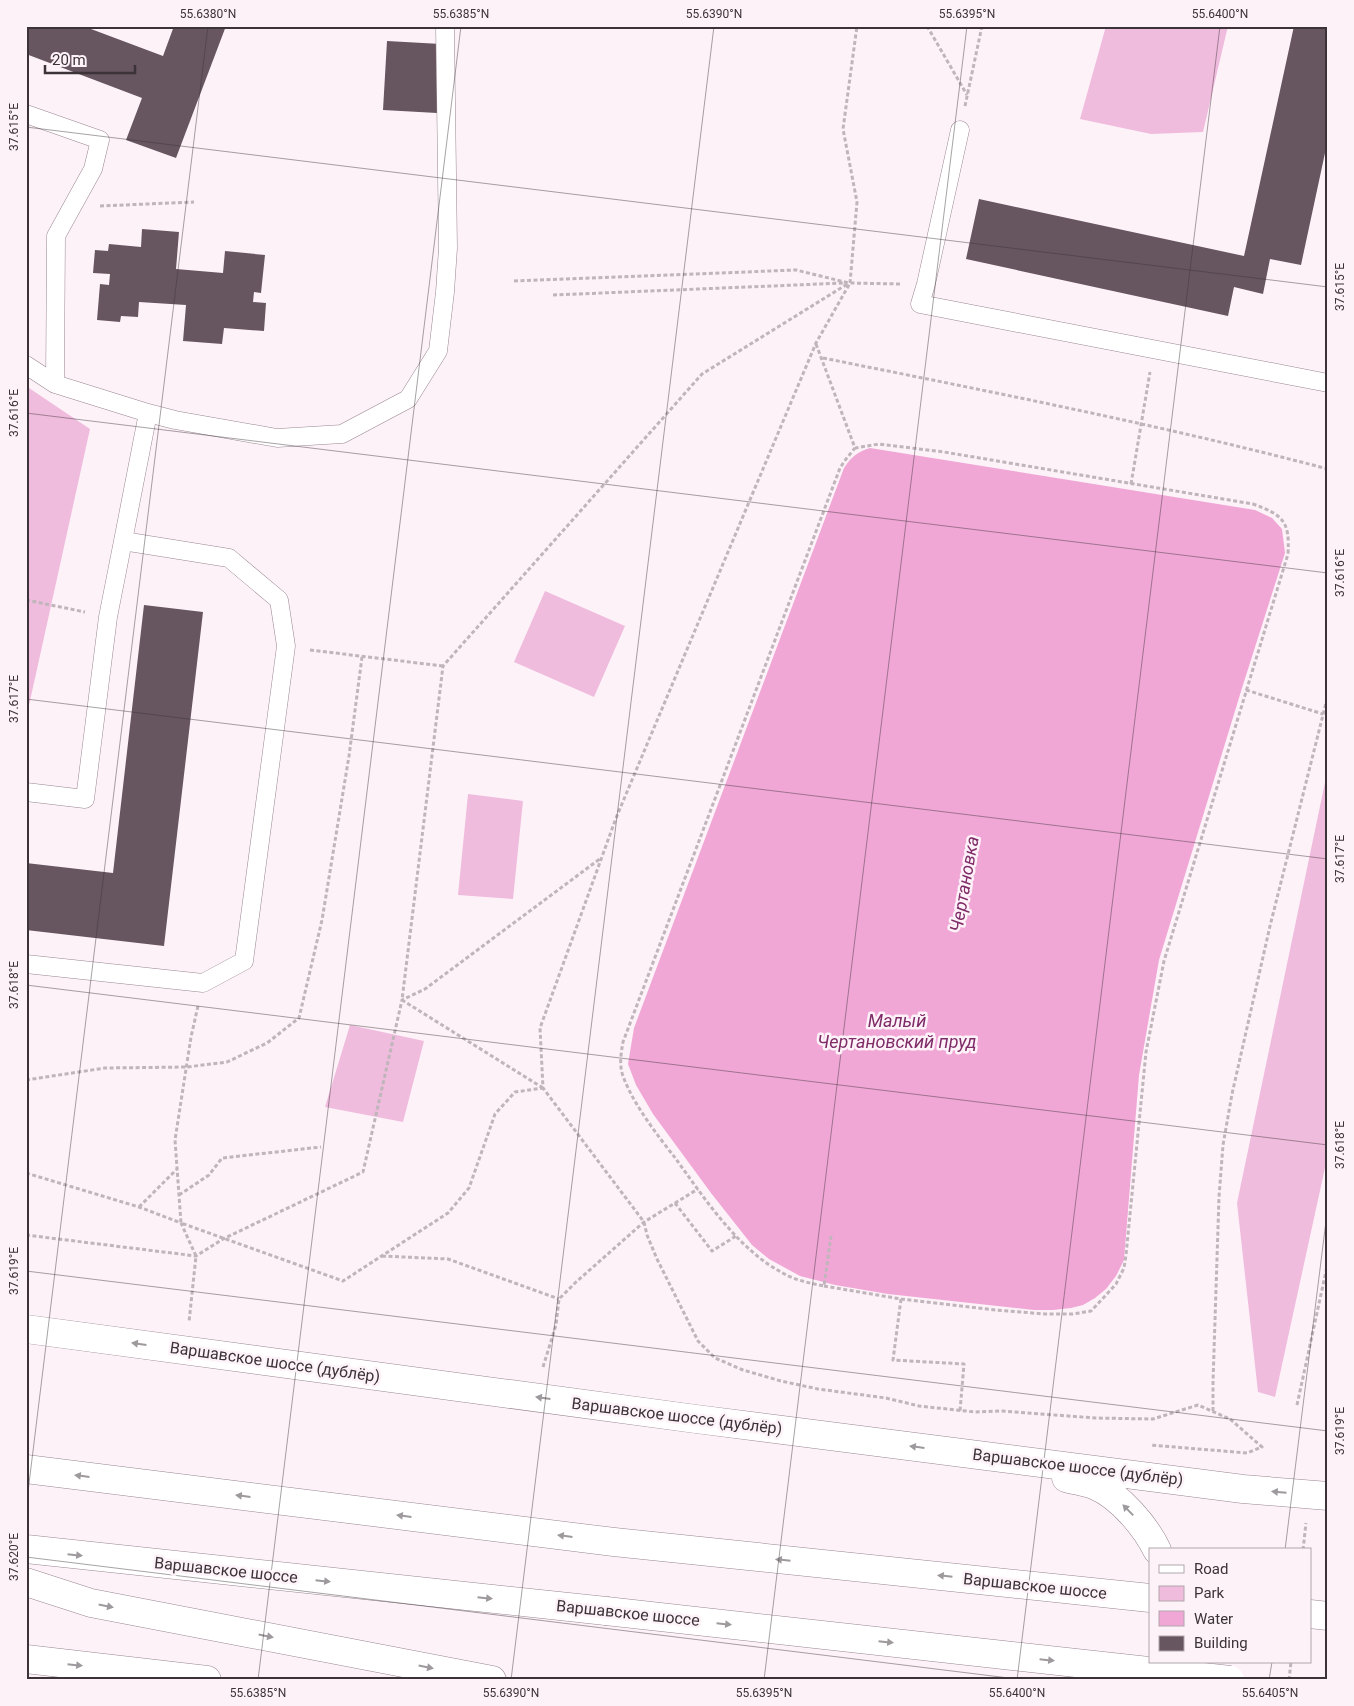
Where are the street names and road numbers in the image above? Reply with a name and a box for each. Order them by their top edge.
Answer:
street label: Варшавское шоссе (дублёр) [169,1338,381,1386]
street label: Варшавское шоссе (дублёр) [571,1394,783,1438]
street label: Варшавское шоссе (дублёр) [972,1445,1184,1489]
street label: Варшавское шоссе [153,1553,299,1587]
street label: Варшавское шоссе [962,1569,1108,1603]
street label: Варшавское шоссе [555,1596,701,1630]

